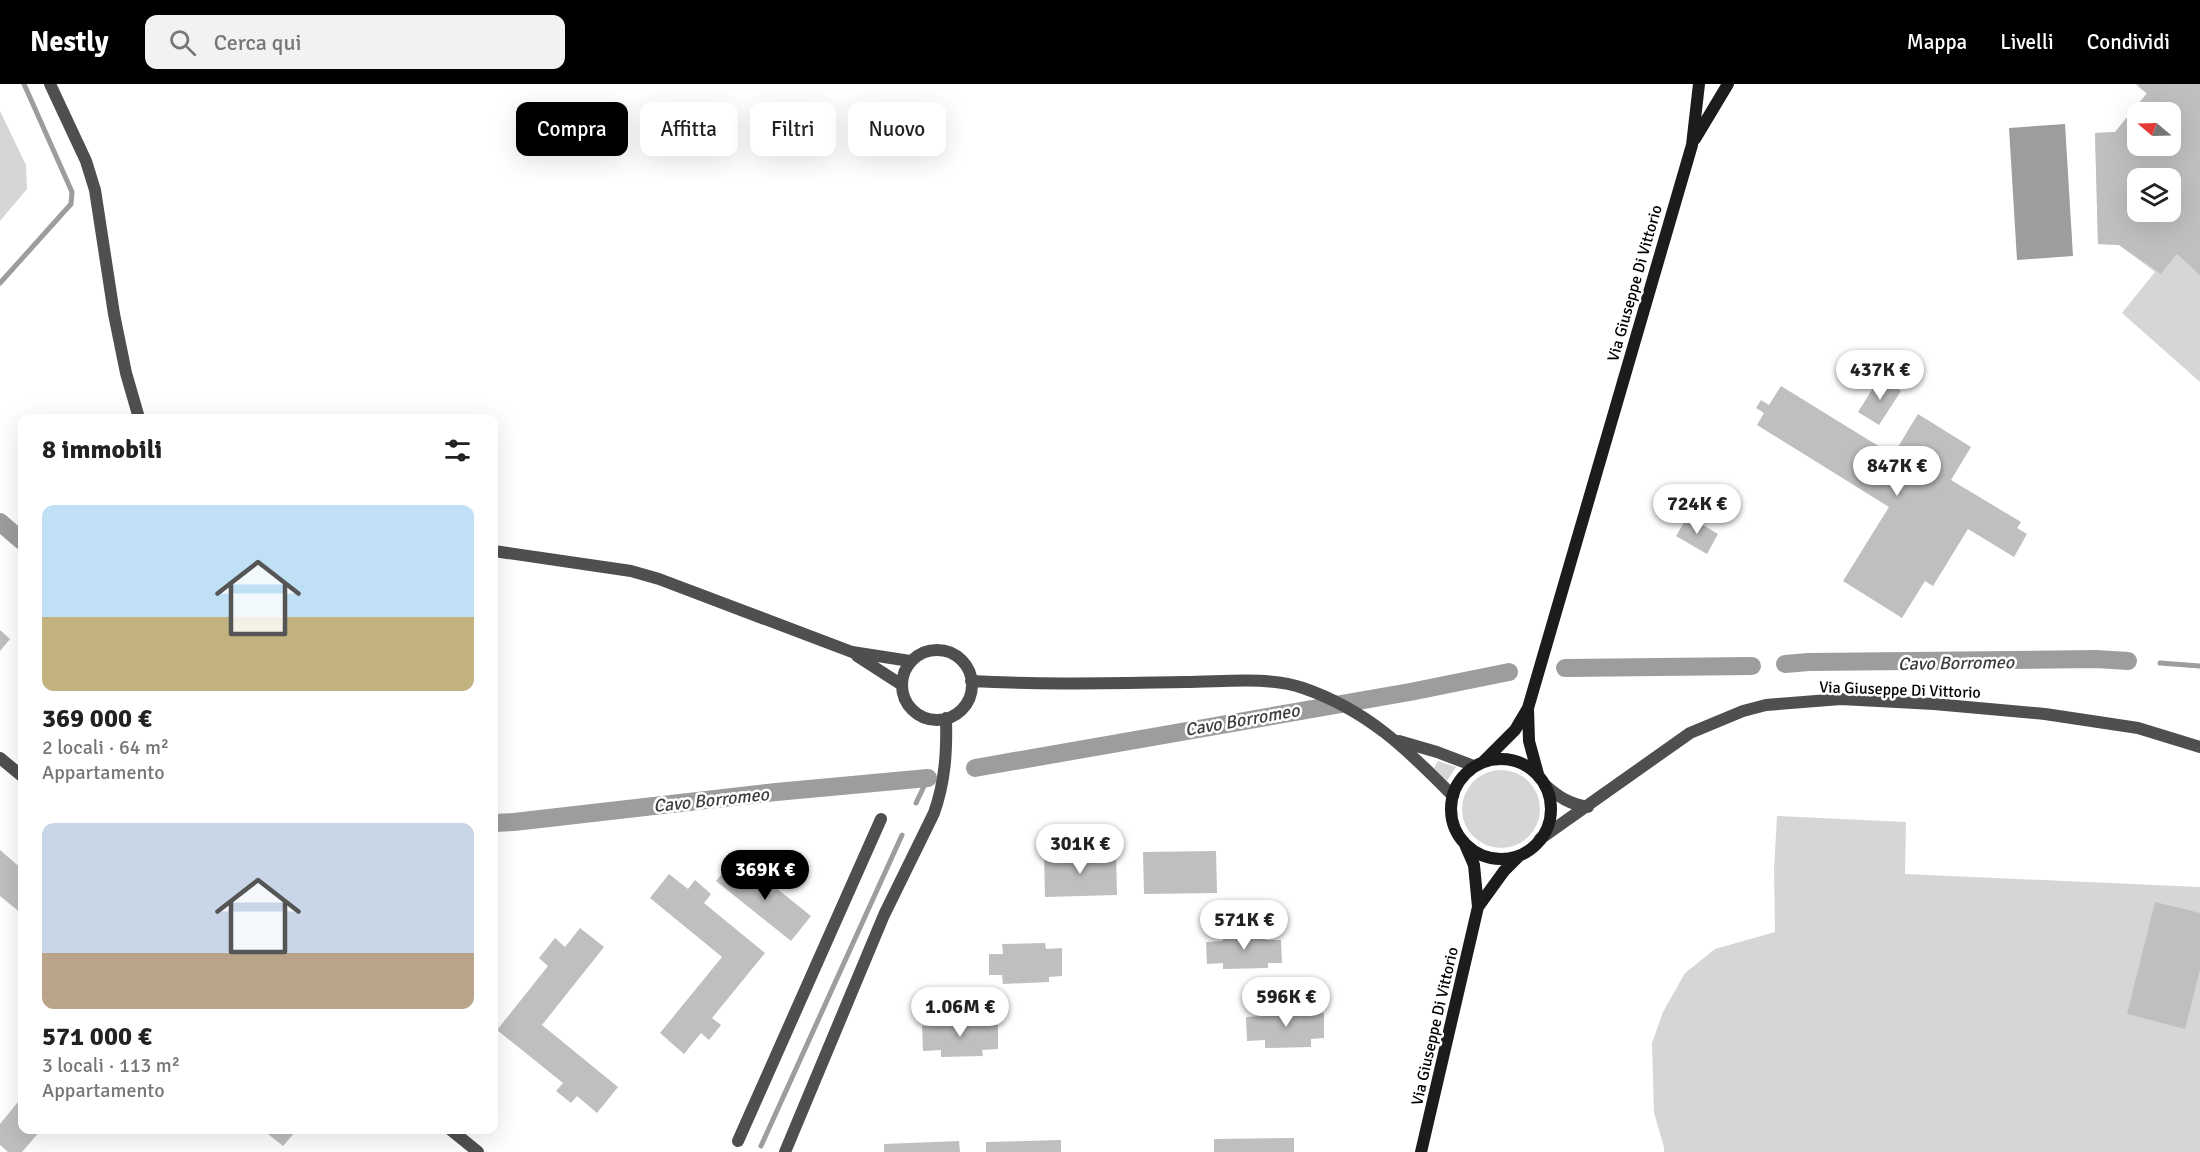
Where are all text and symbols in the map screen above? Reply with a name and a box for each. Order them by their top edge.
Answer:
search box [145,15,565,69]
text: Nestly [30,25,109,59]
icon: search [166,26,199,59]
text: Cerca qui [214,29,301,56]
text: Mappa [1907,29,1967,55]
text: Livelli [2000,29,2054,55]
text: Condividi [2087,29,2170,55]
chip: Compra [516,102,628,156]
chip: Affitta [640,102,738,156]
chip: Filtri [750,102,836,156]
chip: Nuovo [848,102,946,156]
north arrow [2127,102,2181,156]
map controls [2127,102,2181,222]
button: layers [2127,168,2181,222]
street label: Via Giuseppe Di Vittorio [1603,203,1667,364]
pin: 437K € [1831,350,1929,401]
text: 437K € [1850,357,1910,382]
text: 8 immobili [42,434,162,466]
icon: filters [441,434,474,467]
pin: 847K € [1848,446,1946,497]
text: 847K € [1867,453,1927,478]
pin: 724K € [1648,484,1746,535]
text: 724K € [1667,491,1727,516]
icon: home [204,544,312,652]
water label: Cavo Borromeo [1898,651,2016,675]
street label: Via Giuseppe Di Vittorio [1819,677,1981,703]
water label: Cavo Borromeo [1183,699,1303,741]
text: 369 000 € [42,703,152,735]
text: 2 locali · 64 m² [42,735,169,760]
text: Appartamento [42,760,165,785]
water label: Cavo Borromeo [652,783,772,817]
pin: 301K € [1031,824,1129,875]
text: 301K € [1050,831,1110,856]
pin: 369K € [716,850,814,901]
text: 369K € [735,857,795,882]
icon: home [204,862,312,970]
pin: 571K € [1195,900,1293,951]
text: 571K € [1214,907,1274,932]
street label: Via Giuseppe Di Vittorio [1407,945,1463,1107]
pin: 596K € [1237,977,1335,1028]
text: 596K € [1256,984,1316,1009]
pin: 1.06M € [905,987,1015,1038]
text: 1.06M € [925,994,995,1019]
text: 571 000 € [42,1021,152,1053]
text: 3 locali · 113 m² [42,1053,180,1078]
text: Appartamento [42,1078,165,1103]

